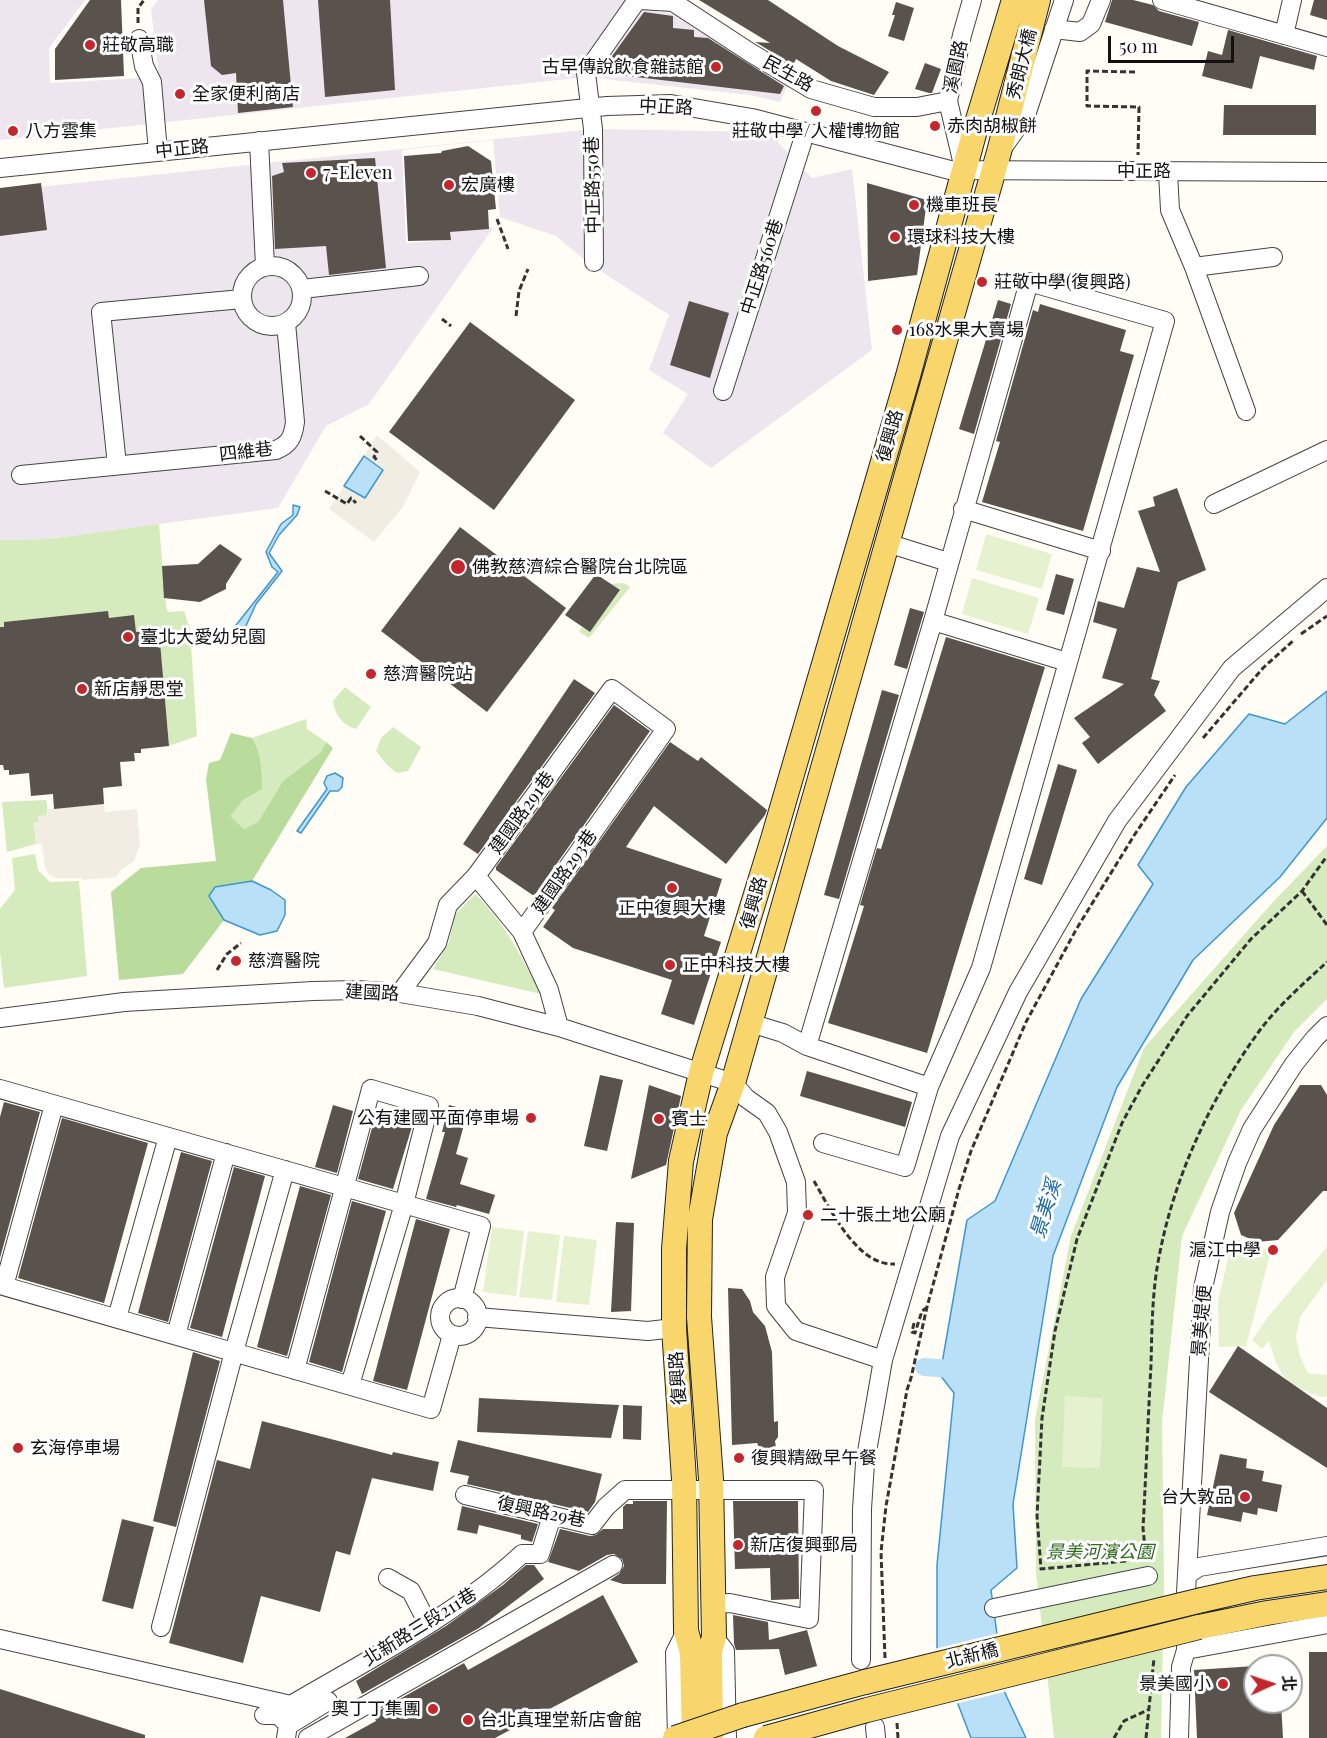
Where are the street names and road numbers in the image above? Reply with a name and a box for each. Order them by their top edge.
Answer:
street label: 秀朗大橋 [1003,26,1041,102]
street label: 溪園路 [940,38,972,96]
street label: 民生路 [759,51,817,97]
street label: 中正路 [638,95,694,119]
street label: 中正路 [154,135,210,163]
street label: 中正路550巷 [581,136,605,234]
street label: 中正路 [1117,160,1171,182]
street label: 中正路560巷 [736,216,788,318]
street label: 復興路 [872,407,908,465]
street label: 四維巷 [218,438,274,466]
street label: 建國路291巷 [485,768,559,858]
street label: 建國路293巷 [528,826,602,918]
street label: 復興路 [736,874,772,932]
street label: 建國路 [344,981,400,1005]
street label: 景美堤便 [1188,1284,1216,1358]
street label: 復興路 [665,1350,691,1406]
street label: 復興路29巷 [495,1492,587,1532]
street label: 北新路三段211巷 [359,1583,481,1671]
street label: 北新橋 [943,1639,1001,1673]

